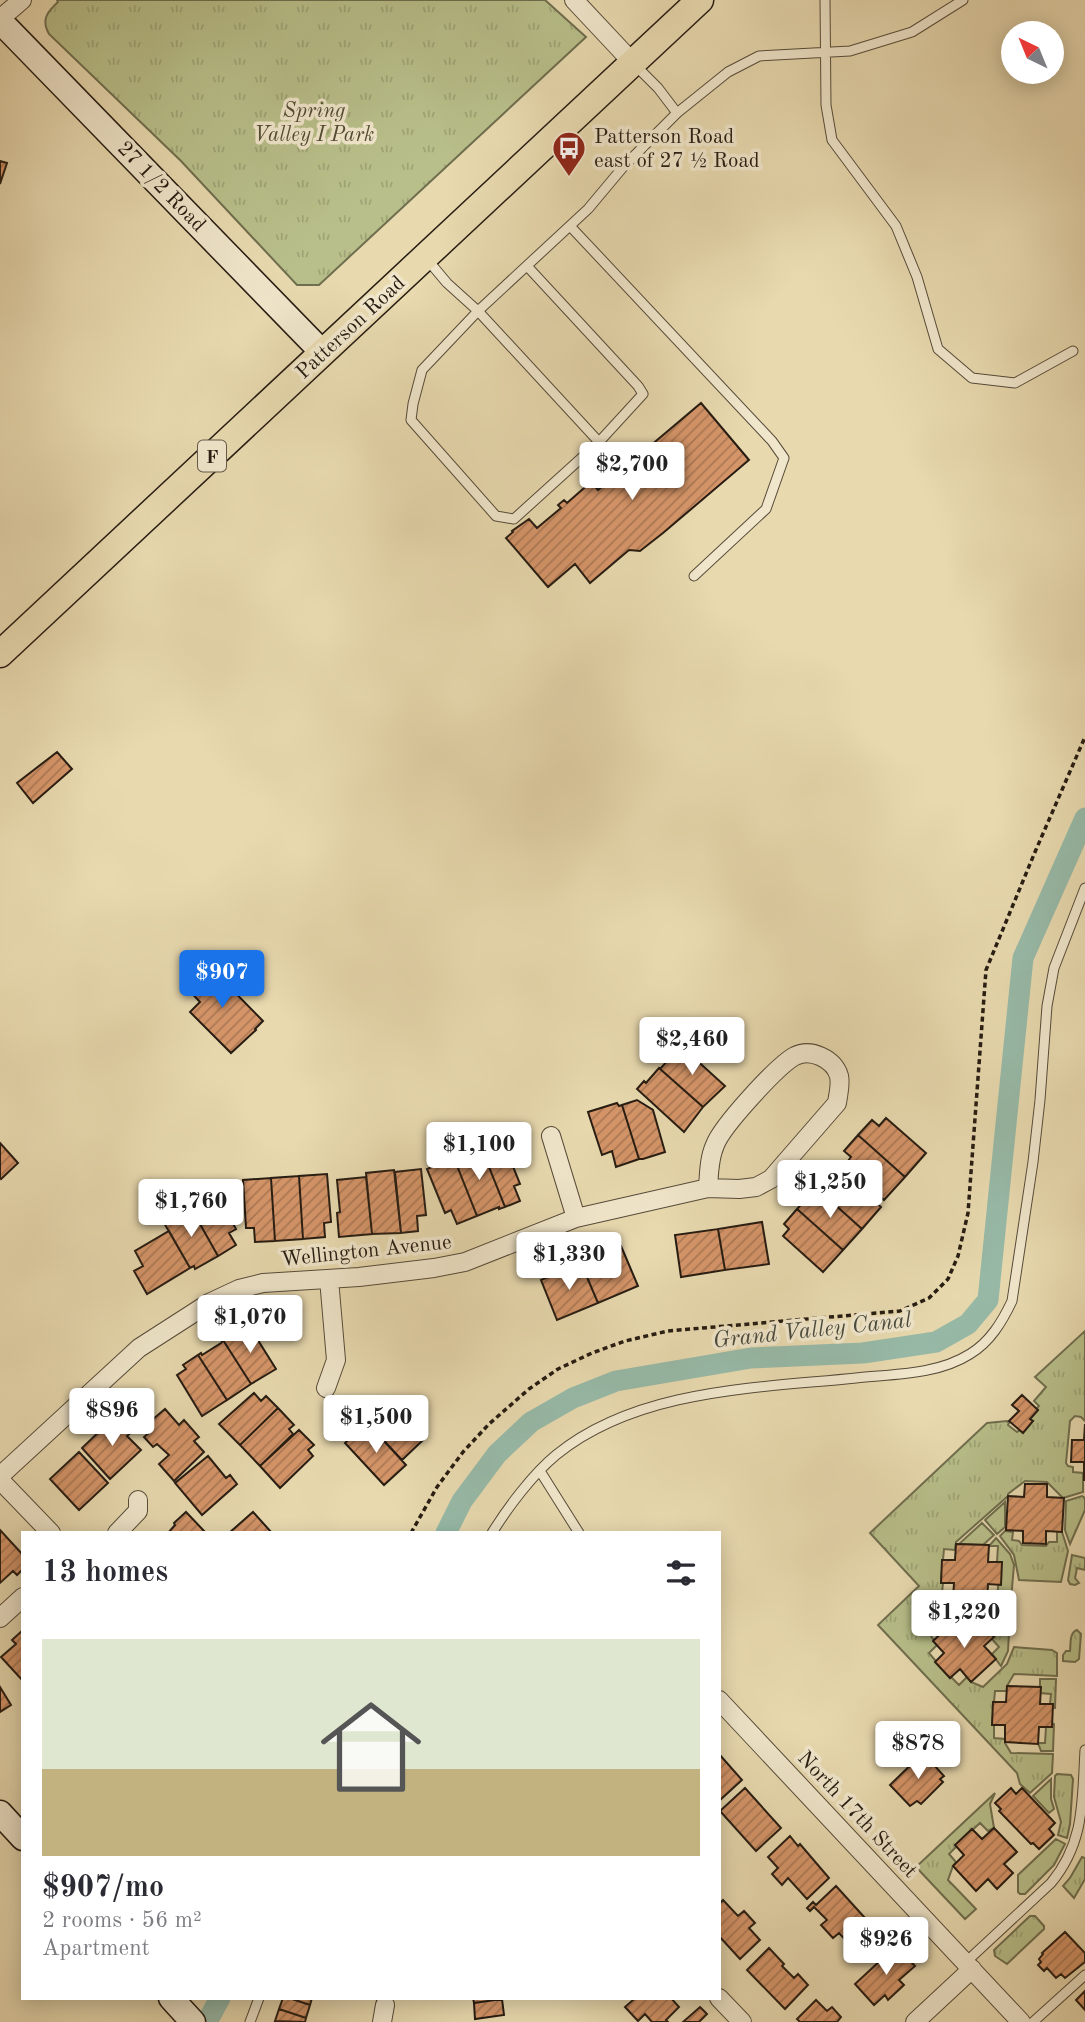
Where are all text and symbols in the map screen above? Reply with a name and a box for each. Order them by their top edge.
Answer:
north arrow [1001,21,1064,84]
map controls [1001,21,1064,84]
park label: Spring Valley I Park [254,101,374,146]
place label: Patterson Road east of 27 ½ Road [594,127,760,172]
bus stop icon: Patterson Road east of 27 ½ Road [550,129,588,178]
street label: 27 1/2 Road [113,138,209,236]
street label: Patterson Road [293,273,409,384]
road number: F [198,440,226,471]
pin: $2,700 [575,442,689,502]
text: $2,700 [595,453,669,476]
pin: $907 [181,950,263,1010]
text: $907 [195,961,249,984]
pin: $2,460 [635,1018,749,1077]
text: $2,460 [655,1028,729,1051]
pin: $1,100 [422,1122,536,1182]
text: $1,100 [442,1133,516,1156]
pin: $1,250 [773,1160,887,1220]
text: $1,250 [793,1171,867,1194]
pin: $1,760 [134,1180,248,1239]
text: $1,760 [154,1190,228,1213]
street label: Wellington Avenue [280,1232,453,1271]
pin: $1,330 [512,1232,626,1292]
text: $1,330 [532,1243,606,1266]
pin: $1,070 [193,1296,307,1355]
text: $1,070 [213,1306,287,1329]
water label: Grand Valley Canal [712,1309,913,1353]
pin: $896 [71,1388,153,1448]
pin: $1,500 [319,1396,433,1455]
text: $896 [85,1399,139,1422]
text: $1,500 [339,1406,413,1429]
icon: filters [662,1554,700,1592]
text: 13 homes [42,1558,168,1588]
pin: $1,220 [907,1590,1021,1650]
text: $1,220 [927,1601,1001,1624]
icon: home [308,1684,434,1810]
pin: $878 [877,1722,959,1781]
text: $878 [891,1732,945,1755]
street label: North 17th Street [793,1748,921,1882]
text: $907/mo [42,1873,164,1903]
text: 2 rooms · 56 m² [42,1909,202,1932]
pin: $926 [845,1918,927,1977]
text: $926 [859,1928,913,1951]
text: Apartment [42,1937,150,1960]

